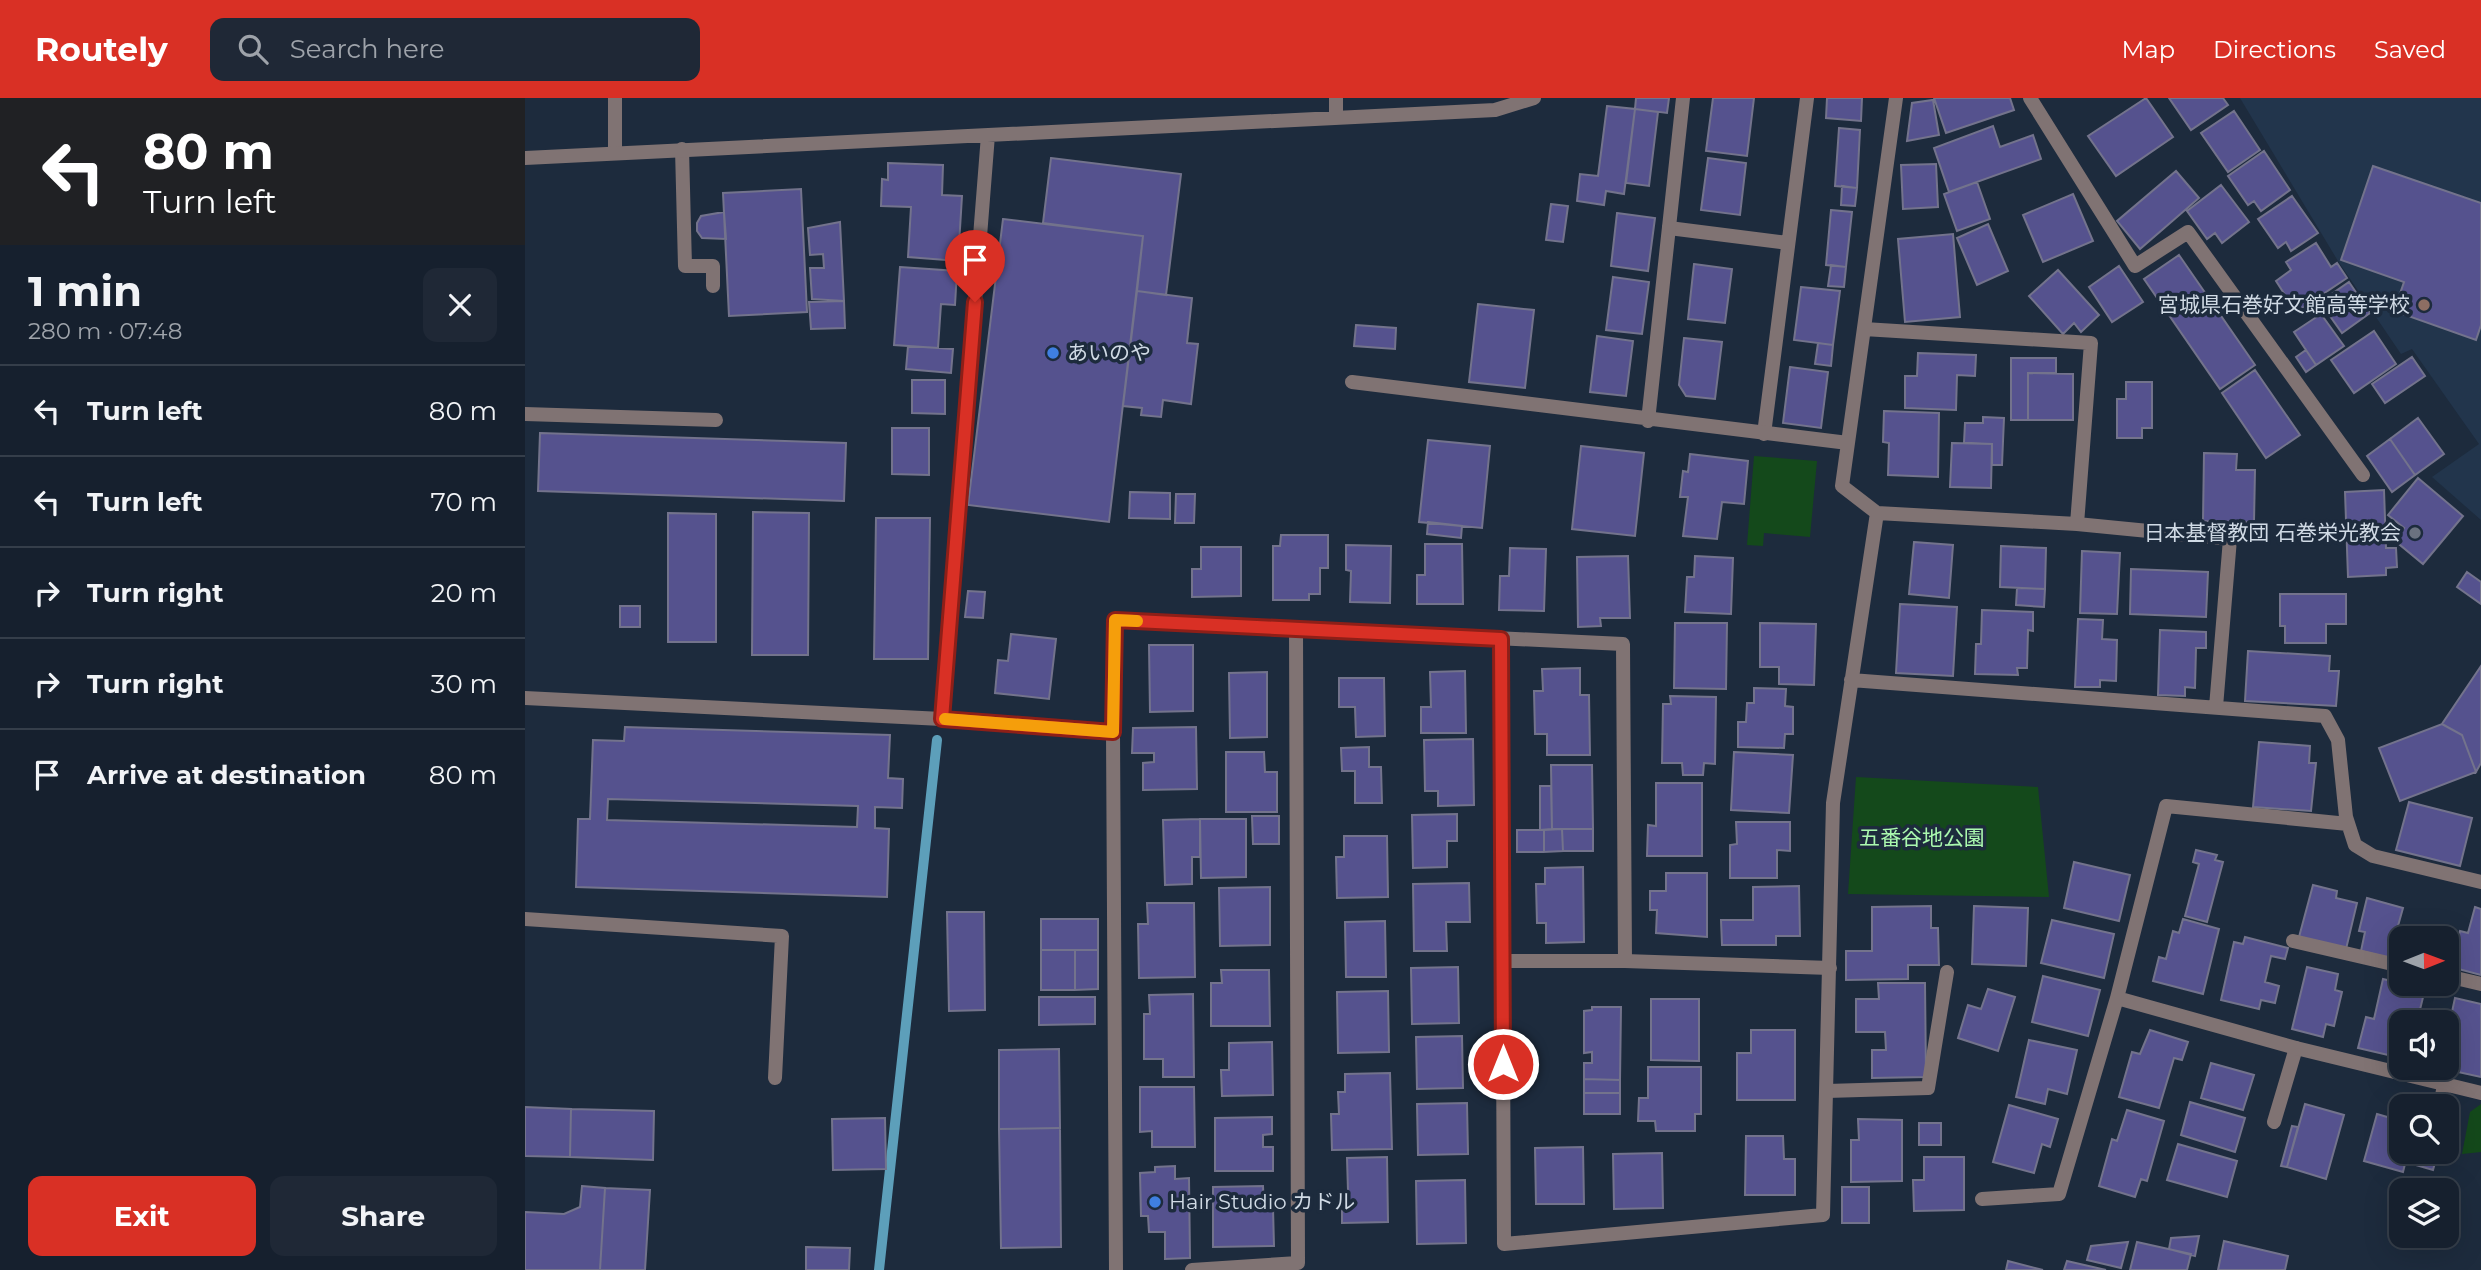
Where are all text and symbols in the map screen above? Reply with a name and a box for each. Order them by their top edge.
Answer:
search box [210,18,700,81]
text: Routely [35,29,168,69]
icon: search [234,30,272,68]
text: Search here [290,33,445,65]
text: Map [2122,35,2175,64]
text: Directions [2213,35,2336,64]
text: Saved [2374,35,2446,64]
text: 80 m [143,122,274,181]
icon: left [28,126,119,217]
text: Turn left [143,182,277,221]
pin [945,230,1005,302]
icon: arrive [956,241,994,279]
text: 1 min [28,265,142,317]
button: close [423,268,497,342]
place label: 宮城県石巻好文館高等学校 [2158,292,2410,317]
marker: 宮城県石巻好文館高等学校 [2416,297,2432,313]
text: 280 m · 07:48 [28,317,182,345]
place label: あいのや [1067,340,1151,365]
marker: あいのや [1045,345,1061,361]
icon: left [28,392,66,430]
text: Turn left [87,395,203,427]
text: 80 m [429,395,497,427]
icon: left [28,483,66,521]
text: Turn left [87,486,203,518]
text: 70 m [431,486,497,518]
place label: 日本基督教団 石巻栄光教会 [2143,520,2401,545]
marker: 日本基督教団 石巻栄光教会 [2407,525,2423,541]
icon: right [28,574,66,612]
text: Turn right [87,577,223,609]
text: 20 m [431,577,497,609]
icon: right [28,665,66,703]
text: Turn right [87,668,223,700]
text: 30 m [431,668,497,700]
icon: arrive [28,756,66,794]
text: Arrive at destination [87,759,366,791]
text: 80 m [429,759,497,791]
park label: 五番谷地公園 [1859,825,1985,850]
north arrow [2389,926,2459,996]
map controls [2389,926,2459,1248]
button: sound [2389,1010,2459,1080]
position arrow [1466,1027,1540,1101]
button: search [2389,1094,2459,1164]
button: Exit [28,1176,256,1256]
button: Share [270,1176,497,1256]
button: layers [2389,1178,2459,1248]
place label: Hair Studio カドル [1169,1189,1355,1214]
marker: Hair Studio カドル [1147,1194,1163,1210]

